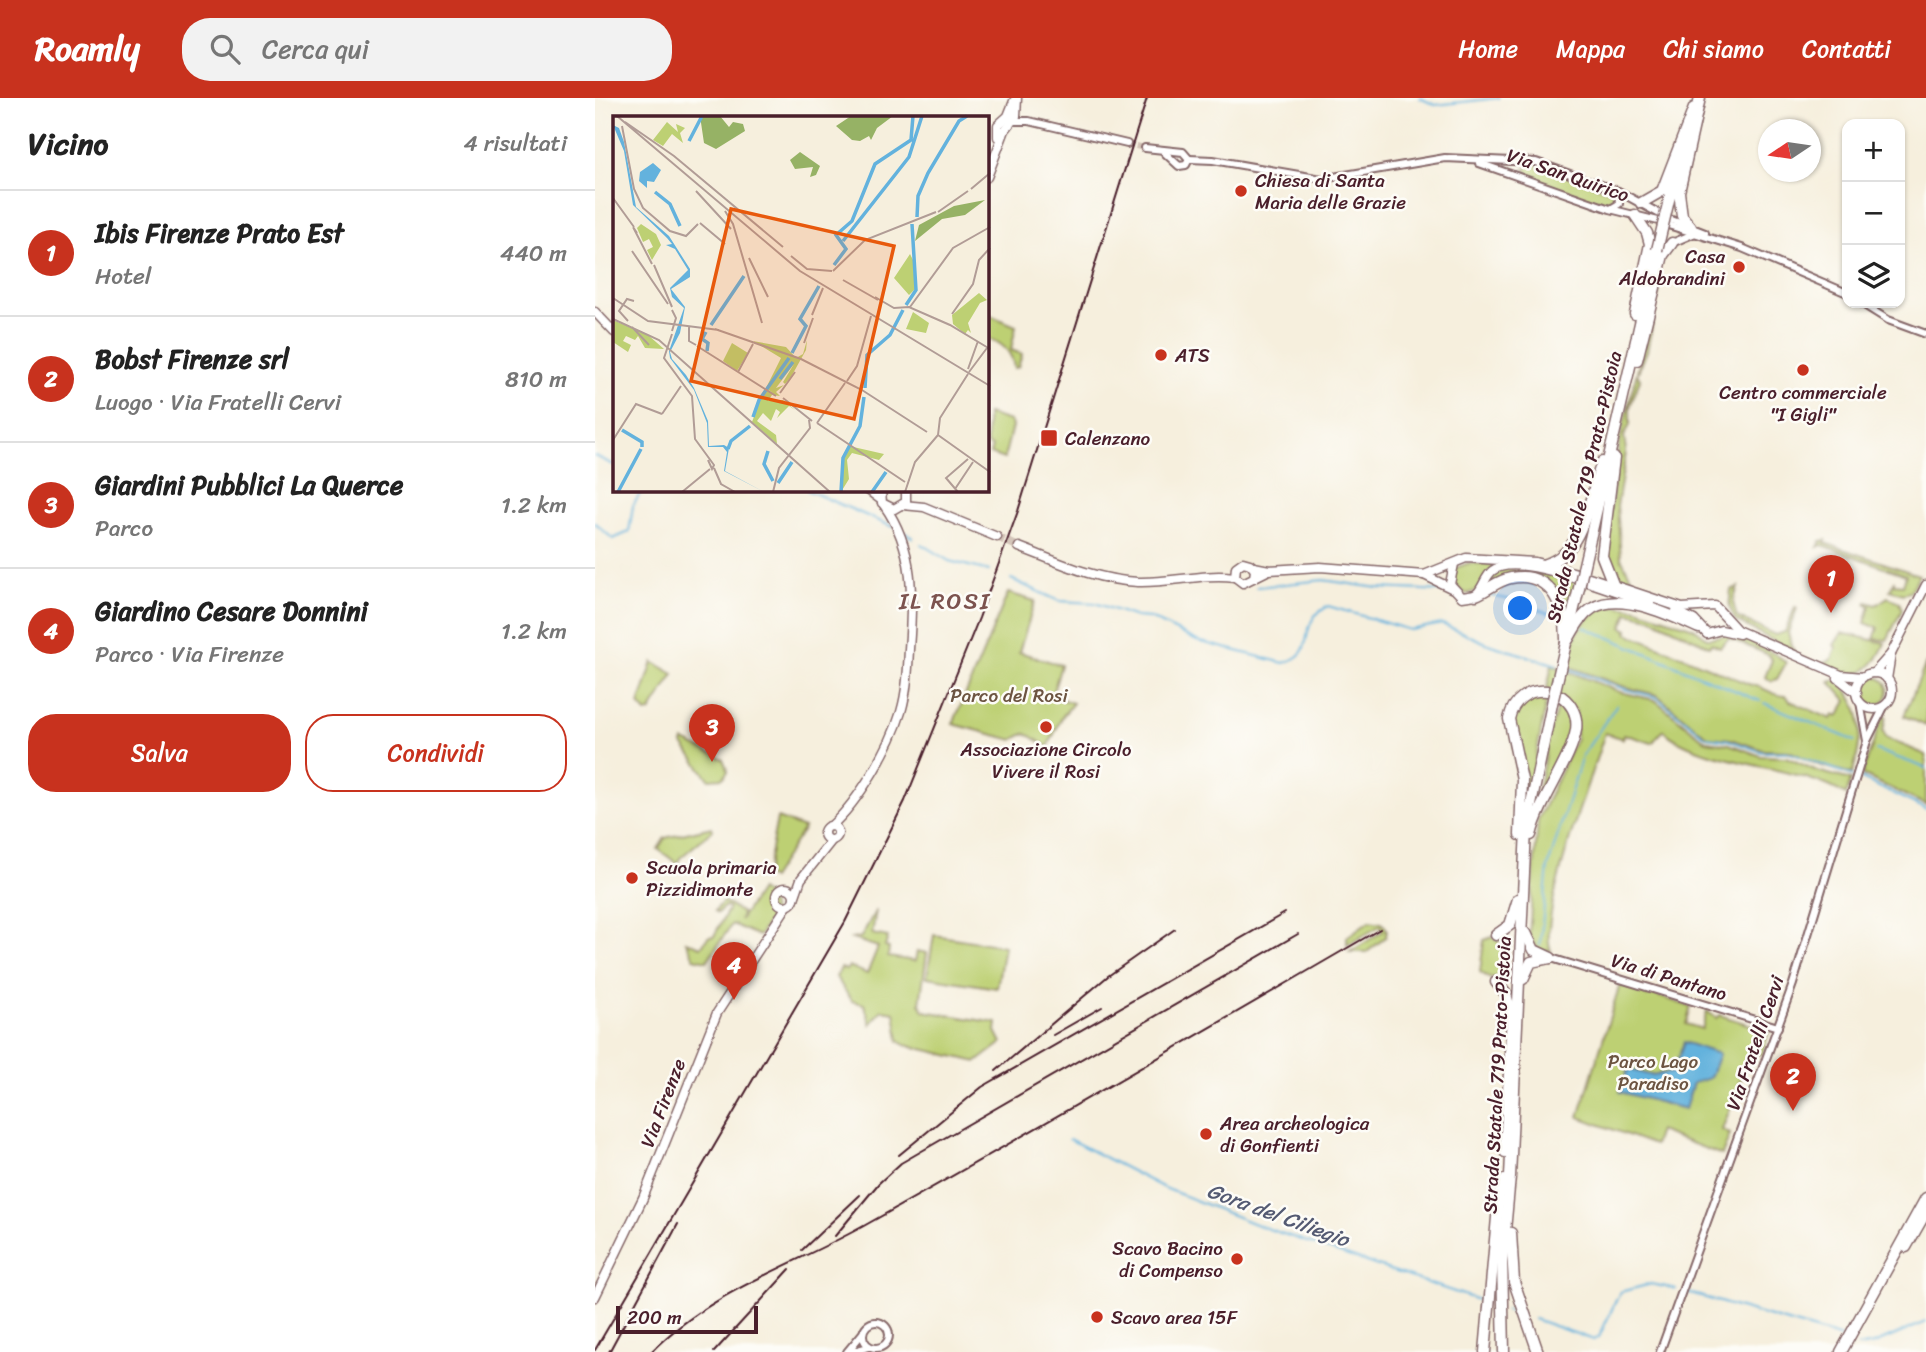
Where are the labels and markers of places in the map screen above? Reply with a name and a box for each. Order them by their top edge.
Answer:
place label: Chiesa di Santa Maria delle Grazie [1255,164,1406,219]
marker: Chiesa di Santa Maria delle Grazie [1233,183,1249,199]
place label: Casa Aldobrandini [1618,240,1726,295]
marker: Casa Aldobrandini [1731,259,1747,275]
place label: ATS [1174,339,1210,372]
marker: ATS [1153,347,1169,363]
marker: Centro commerciale "I Gigli" [1795,362,1811,378]
place label: Centro commerciale "I Gigli" [1719,376,1887,431]
place label: Calenzano [1065,422,1151,455]
marker: Calenzano [1039,428,1059,448]
pin: 1 [1808,555,1854,613]
pin: 3 [689,704,735,762]
marker: Associazione Circolo Vivere il Rosi [1038,719,1054,735]
place label: Associazione Circolo Vivere il Rosi [960,733,1131,788]
place label: Scuola primaria Pizzidimonte [646,851,777,906]
marker: Scuola primaria Pizzidimonte [624,870,640,886]
pin: 4 [711,942,757,1000]
pin: 2 [1770,1053,1816,1111]
place label: Area archeologica di Gonfienti [1219,1107,1370,1162]
marker: Area archeologica di Gonfienti [1198,1126,1214,1142]
place label: Scavo Bacino di Compenso [1112,1232,1223,1287]
marker: Scavo Bacino di Compenso [1229,1251,1245,1267]
place label: Scavo area 15F [1111,1301,1238,1334]
marker: Scavo area 15F [1089,1309,1105,1325]

